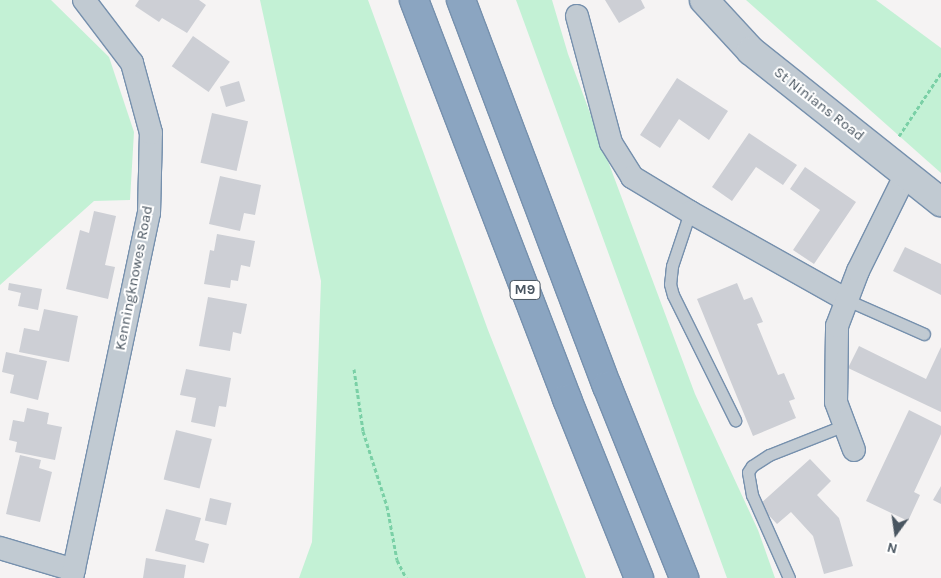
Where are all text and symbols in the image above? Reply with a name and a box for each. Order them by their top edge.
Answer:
street label: St Ninians Road [770,63,868,145]
street label: Kenningknowes Road [111,204,157,352]
road number: M9 [509,278,541,302]
north arrow [871,508,921,558]
text: N [885,539,899,558]

